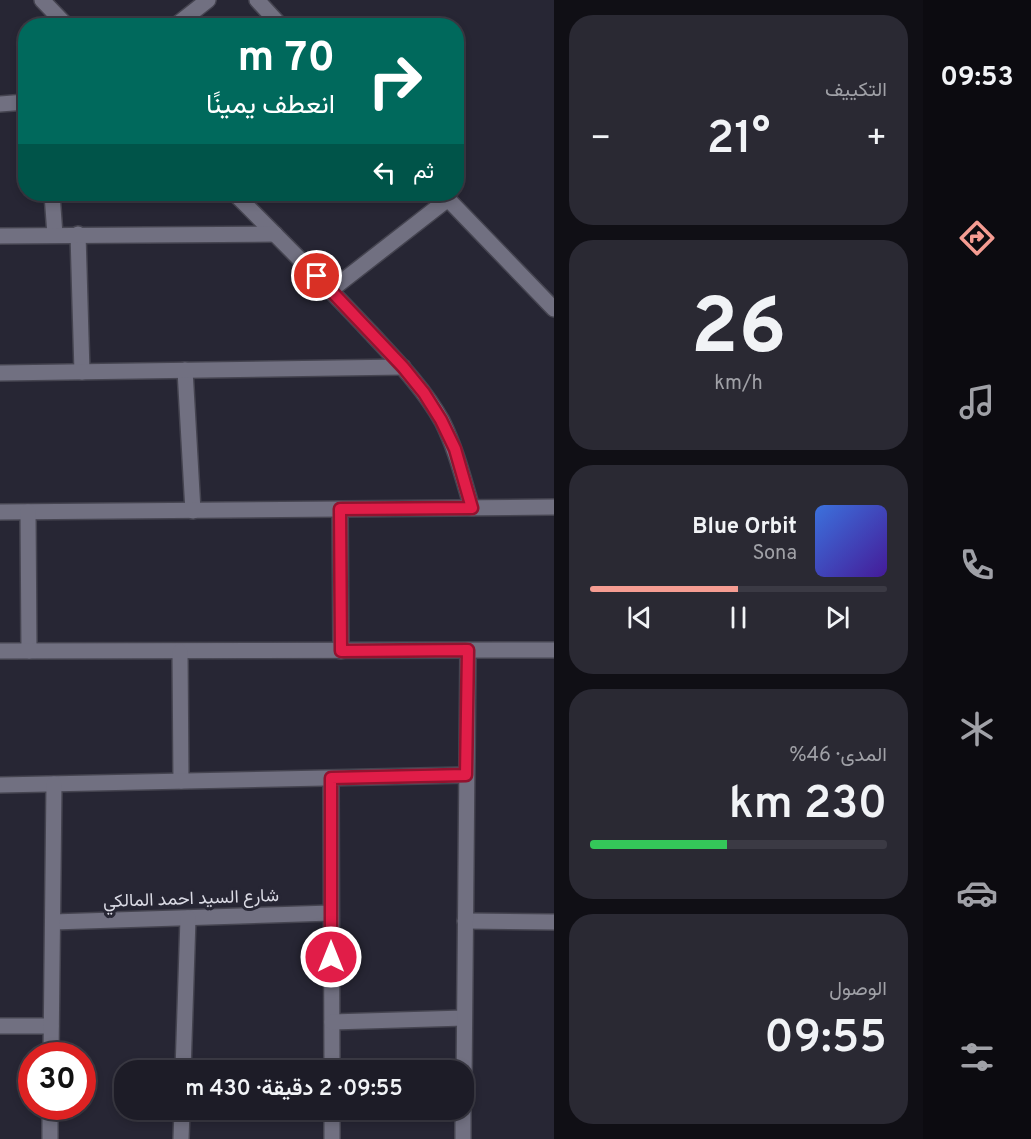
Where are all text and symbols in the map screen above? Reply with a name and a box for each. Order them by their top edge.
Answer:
text: 70 m [237,33,335,86]
icon: right [356,42,434,120]
text: 09:53 [940,61,1014,95]
text: التكييف [825,78,887,104]
text: انعطف يمينًا [206,89,335,123]
text: 21° [707,112,770,169]
text: − [590,119,611,161]
text: + [866,119,887,161]
icon: left [368,156,401,189]
text: ثم [413,159,434,186]
icon: directions [956,217,998,259]
pin [291,250,342,301]
icon: arrive [300,259,333,292]
text: 26 [691,282,786,381]
text: km/h [714,371,763,397]
icon: music [956,381,998,423]
text: Blue Orbit [692,514,797,541]
text: Sona [752,541,797,567]
icon: phone [956,544,998,586]
icon: previous [623,601,656,634]
icon: pause [722,601,755,634]
icon: next [821,601,854,634]
icon: climate [956,708,998,750]
text: المدى · 46% [789,743,887,769]
text: 230 km [729,777,887,834]
icon: car [956,872,998,914]
street label: شارع السيد احمد المالكي [103,885,280,916]
position arrow [299,925,363,989]
text: الوصول [829,977,887,1003]
text: 09:55 [764,1011,887,1068]
icon: filters [956,1036,998,1078]
speed limit sign: 30 [18,1042,96,1120]
text: 09:55 · 2 دقيقة · 430 m [185,1076,403,1103]

